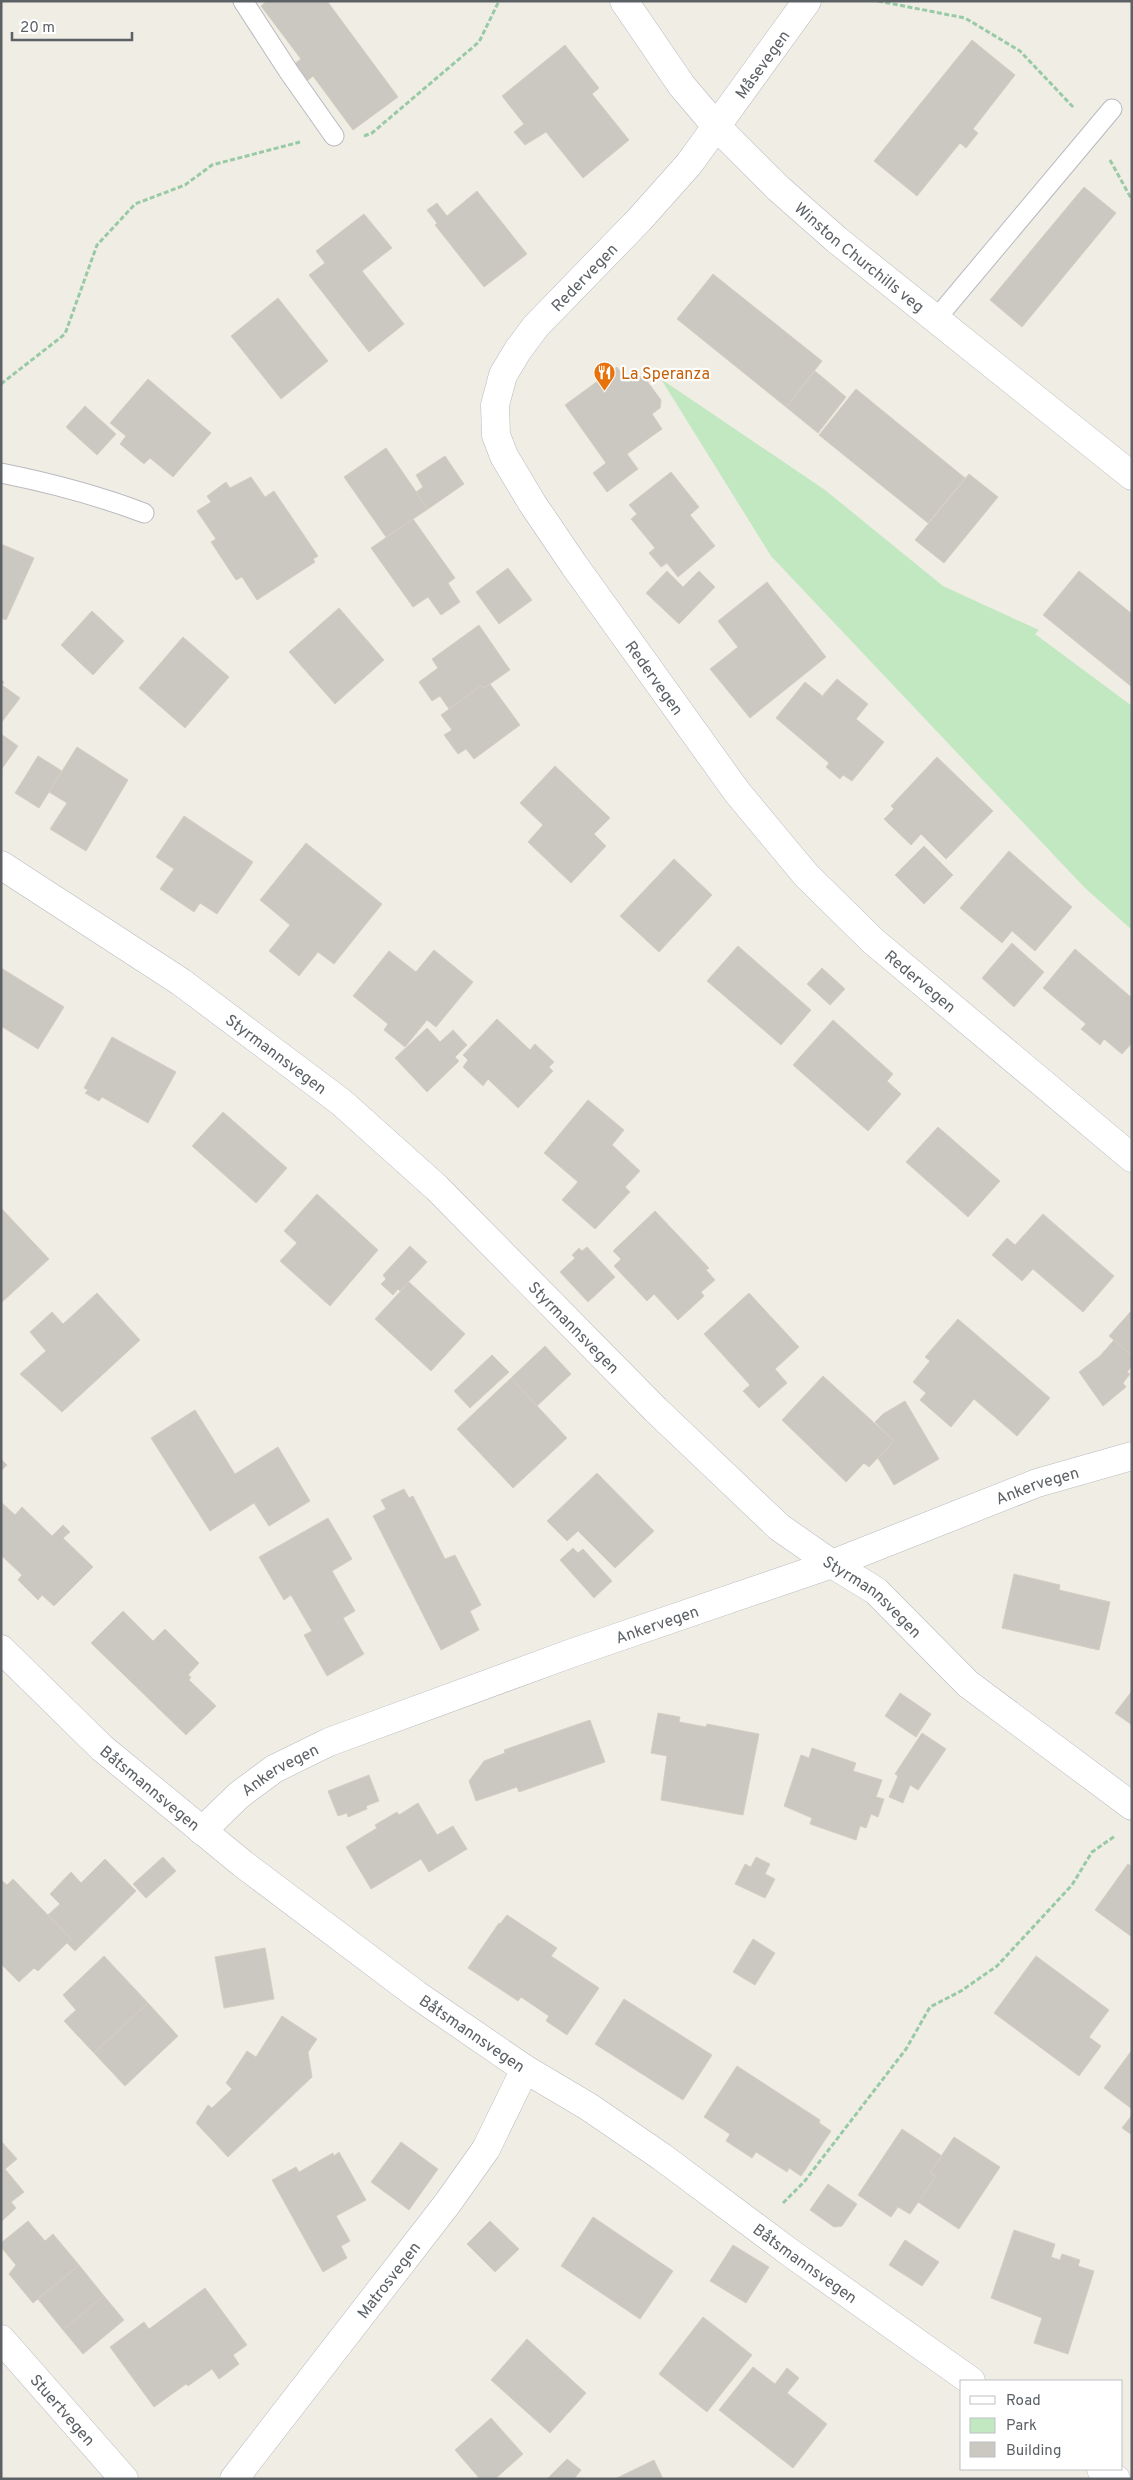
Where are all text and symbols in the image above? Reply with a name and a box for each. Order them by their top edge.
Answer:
scale bar [12,10,132,42]
text: 20 m [20,19,55,38]
street label: Måsevegen [732,27,795,103]
street label: Winston Churchills veg [789,199,928,318]
street label: Redervegen [548,240,623,317]
restaurant icon: La Speranza [593,361,617,392]
place label: La Speranza [621,365,710,385]
street label: Redervegen [620,638,687,720]
street label: Redervegen [880,947,959,1018]
street label: Styrmannsvegen [221,1011,330,1100]
street label: Styrmannsvegen [523,1278,623,1379]
street label: Ankervegen [993,1464,1082,1510]
street label: Styrmannsvegen [818,1553,925,1643]
street label: Ankervegen [613,1602,702,1649]
street label: Ankervegen [238,1741,323,1802]
street label: Båtsmannsvegen [95,1742,203,1836]
street label: Båtsmannsvegen [415,1991,528,2078]
street label: Båtsmannsvegen [748,2220,860,2309]
street label: Matrosvegen [354,2239,426,2323]
street label: Stuertvegen [25,2371,98,2451]
legend [960,2380,1123,2470]
text: Road [1006,2392,1041,2411]
text: Park [1006,2417,1037,2436]
text: Building [1006,2442,1061,2461]

